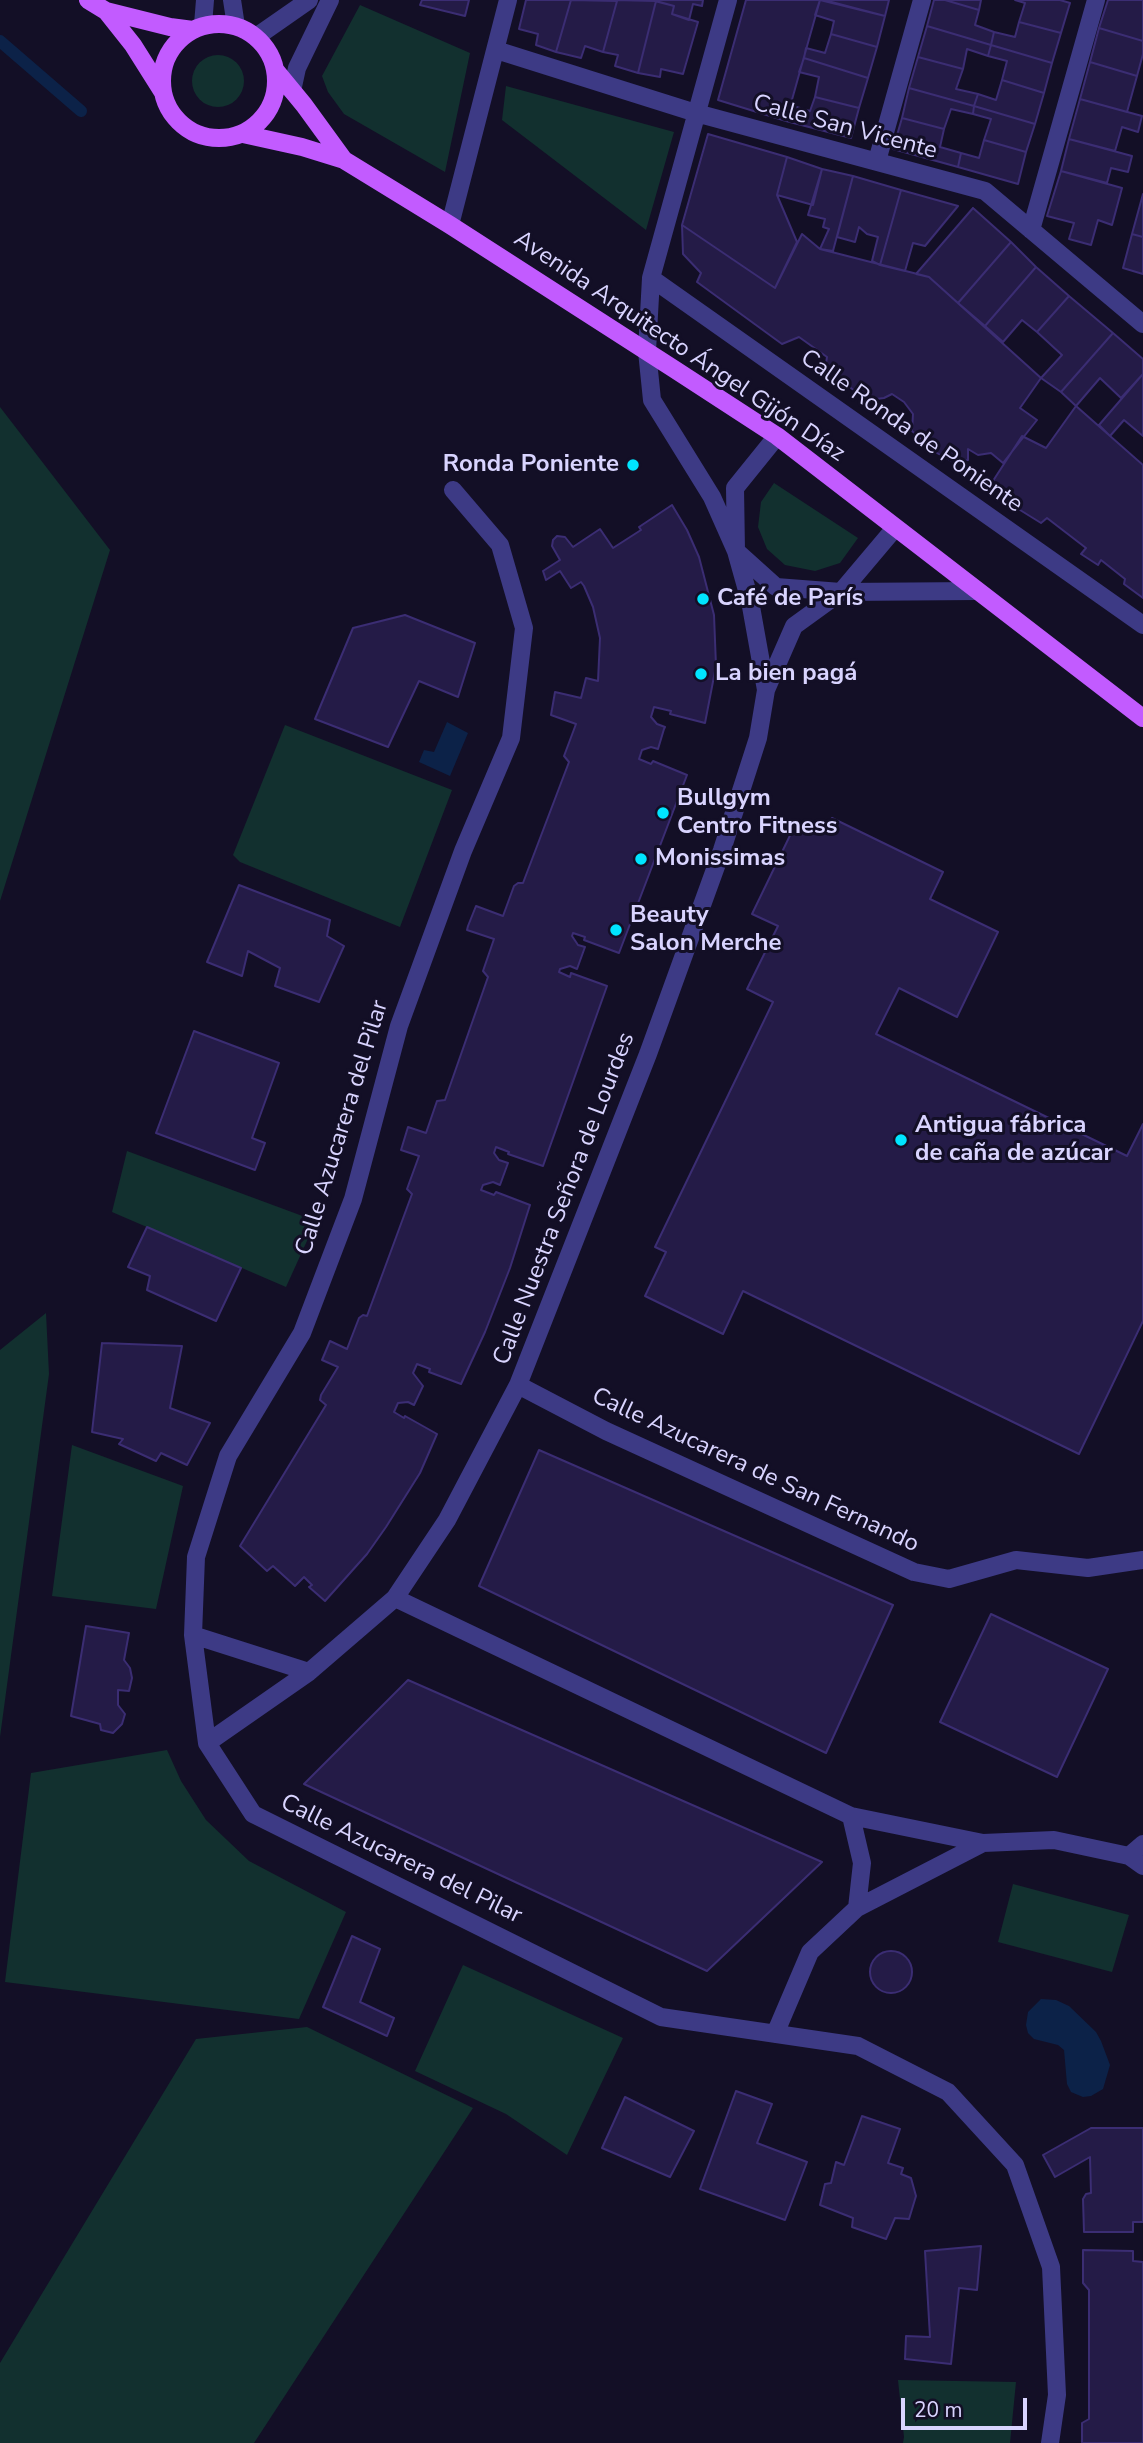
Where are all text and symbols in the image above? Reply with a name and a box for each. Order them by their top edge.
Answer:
street label: Calle San Vicente [750,90,940,166]
street label: Avenida Arquitecto Ángel Gijón Díaz [508,225,850,469]
street label: Calle Ronda de Poniente [794,344,1028,520]
place label: Ronda Poniente [443,451,619,479]
marker: Ronda Poniente [625,457,641,473]
place label: Café de París [717,585,863,613]
marker: Café de París [695,591,711,607]
place label: La bien pagá [715,660,857,688]
marker: La bien pagá [693,666,709,682]
place label: Bullgym Centro Fitness [677,785,838,841]
marker: Bullgym Centro Fitness [655,805,671,821]
place label: Monissimas [655,845,785,873]
marker: Monissimas [633,851,649,867]
place label: Beauty Salon Merche [630,902,782,958]
marker: Beauty Salon Merche [608,922,624,938]
street label: Calle Azucarera del Pilar [290,997,396,1259]
street label: Calle Nuestra Señora de Lourdes [488,1029,642,1369]
place label: Antigua fábrica de caña de azúcar [915,1112,1113,1168]
marker: Antigua fábrica de caña de azúcar [893,1132,909,1148]
street label: Calle Azucarera de San Fernando [587,1382,923,1560]
street label: Calle Azucarera del Pilar [276,1789,526,1931]
scale bar [905,2384,1031,2428]
text: 20 m [914,2396,963,2424]

